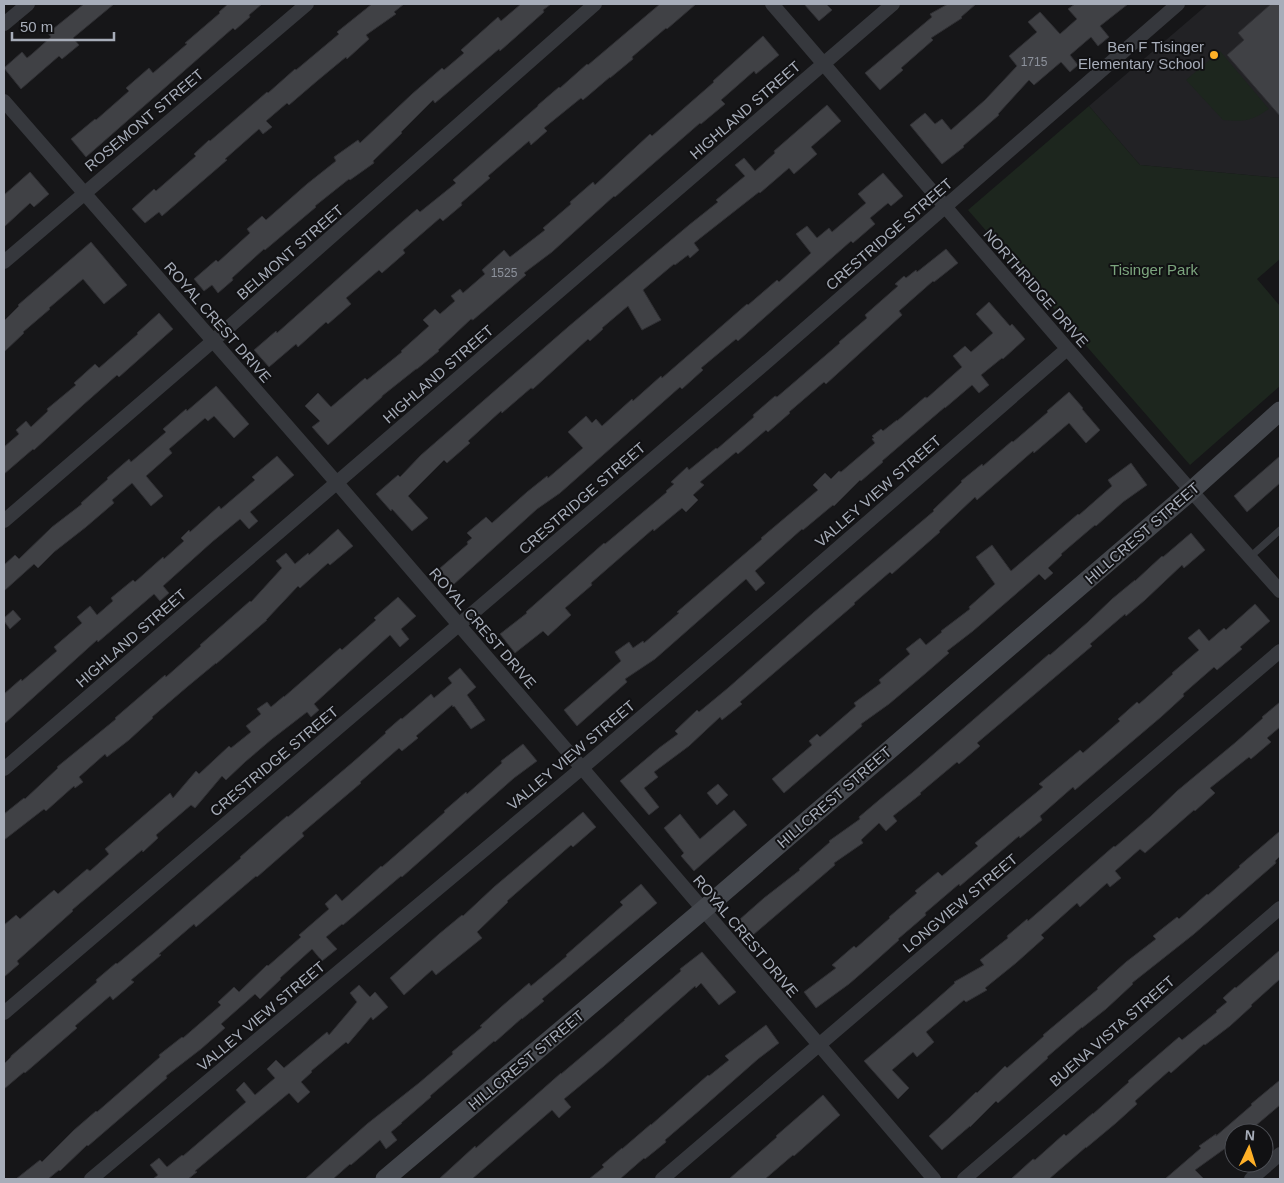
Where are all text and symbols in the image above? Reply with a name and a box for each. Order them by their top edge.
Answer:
scale bar [12,10,115,42]
text: 50 m [20,18,53,35]
place label: Ben F Tisinger Elementary School [1078,38,1204,72]
marker: Ben F Tisinger Elementary School [1208,49,1220,61]
house number: 1715 [1021,55,1048,69]
street label: HIGHLAND STREET [686,57,804,163]
street label: ROSEMONT STREET [81,65,207,175]
street label: CRESTRIDGE STREET [822,175,956,293]
street label: BELMONT STREET [233,201,347,303]
street label: NORTHRIDGE DRIVE [980,226,1092,350]
street label: ROYAL CREST DRIVE [161,258,275,386]
park label: Tisinger Park [1110,261,1198,278]
house number: 1525 [491,266,518,280]
street label: HIGHLAND STREET [379,321,497,427]
street label: VALLEY VIEW STREET [812,432,944,550]
street label: CRESTRIDGE STREET [515,439,649,557]
street label: HILLCREST STREET [1081,479,1203,587]
street label: ROYAL CREST DRIVE [426,564,540,692]
street label: HIGHLAND STREET [72,585,190,691]
street label: VALLEY VIEW STREET [504,697,638,813]
street label: CRESTRIDGE STREET [207,703,341,819]
street label: HILLCREST STREET [773,743,895,851]
street label: LONGVIEW STREET [899,850,1021,956]
street label: ROYAL CREST DRIVE [690,872,802,1000]
street label: VALLEY VIEW STREET [194,958,328,1074]
street label: BUENA VISTA STREET [1046,972,1178,1090]
street label: HILLCREST STREET [465,1007,587,1113]
north arrow [1224,1123,1274,1173]
text: N [1244,1127,1256,1143]

